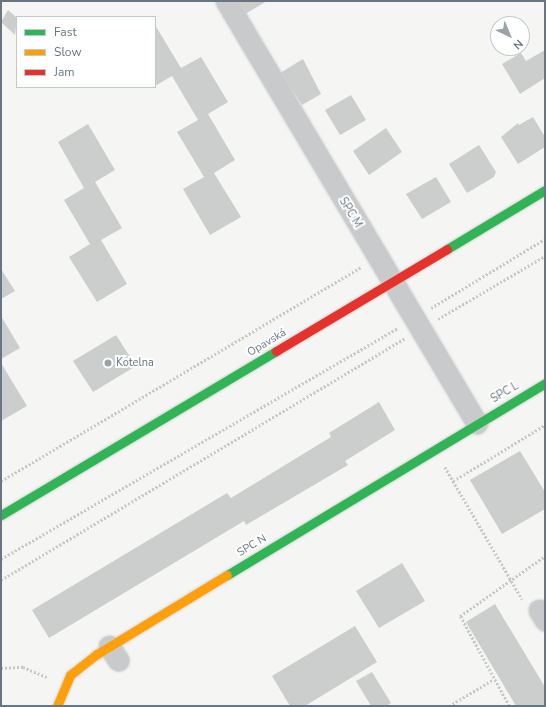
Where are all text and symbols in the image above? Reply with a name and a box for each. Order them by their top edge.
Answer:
legend [16,16,156,88]
north arrow [490,16,530,56]
text: Fast [54,24,77,40]
text: N [510,36,526,53]
text: Slow [54,44,82,60]
text: Jam [54,64,75,80]
street label: SPC M [336,195,364,231]
street label: Opavská [245,326,289,360]
place label: Kotelna [116,356,154,370]
marker: Kotelna [103,358,113,368]
street label: SPC L [489,380,521,406]
street label: SPC N [235,532,269,560]

